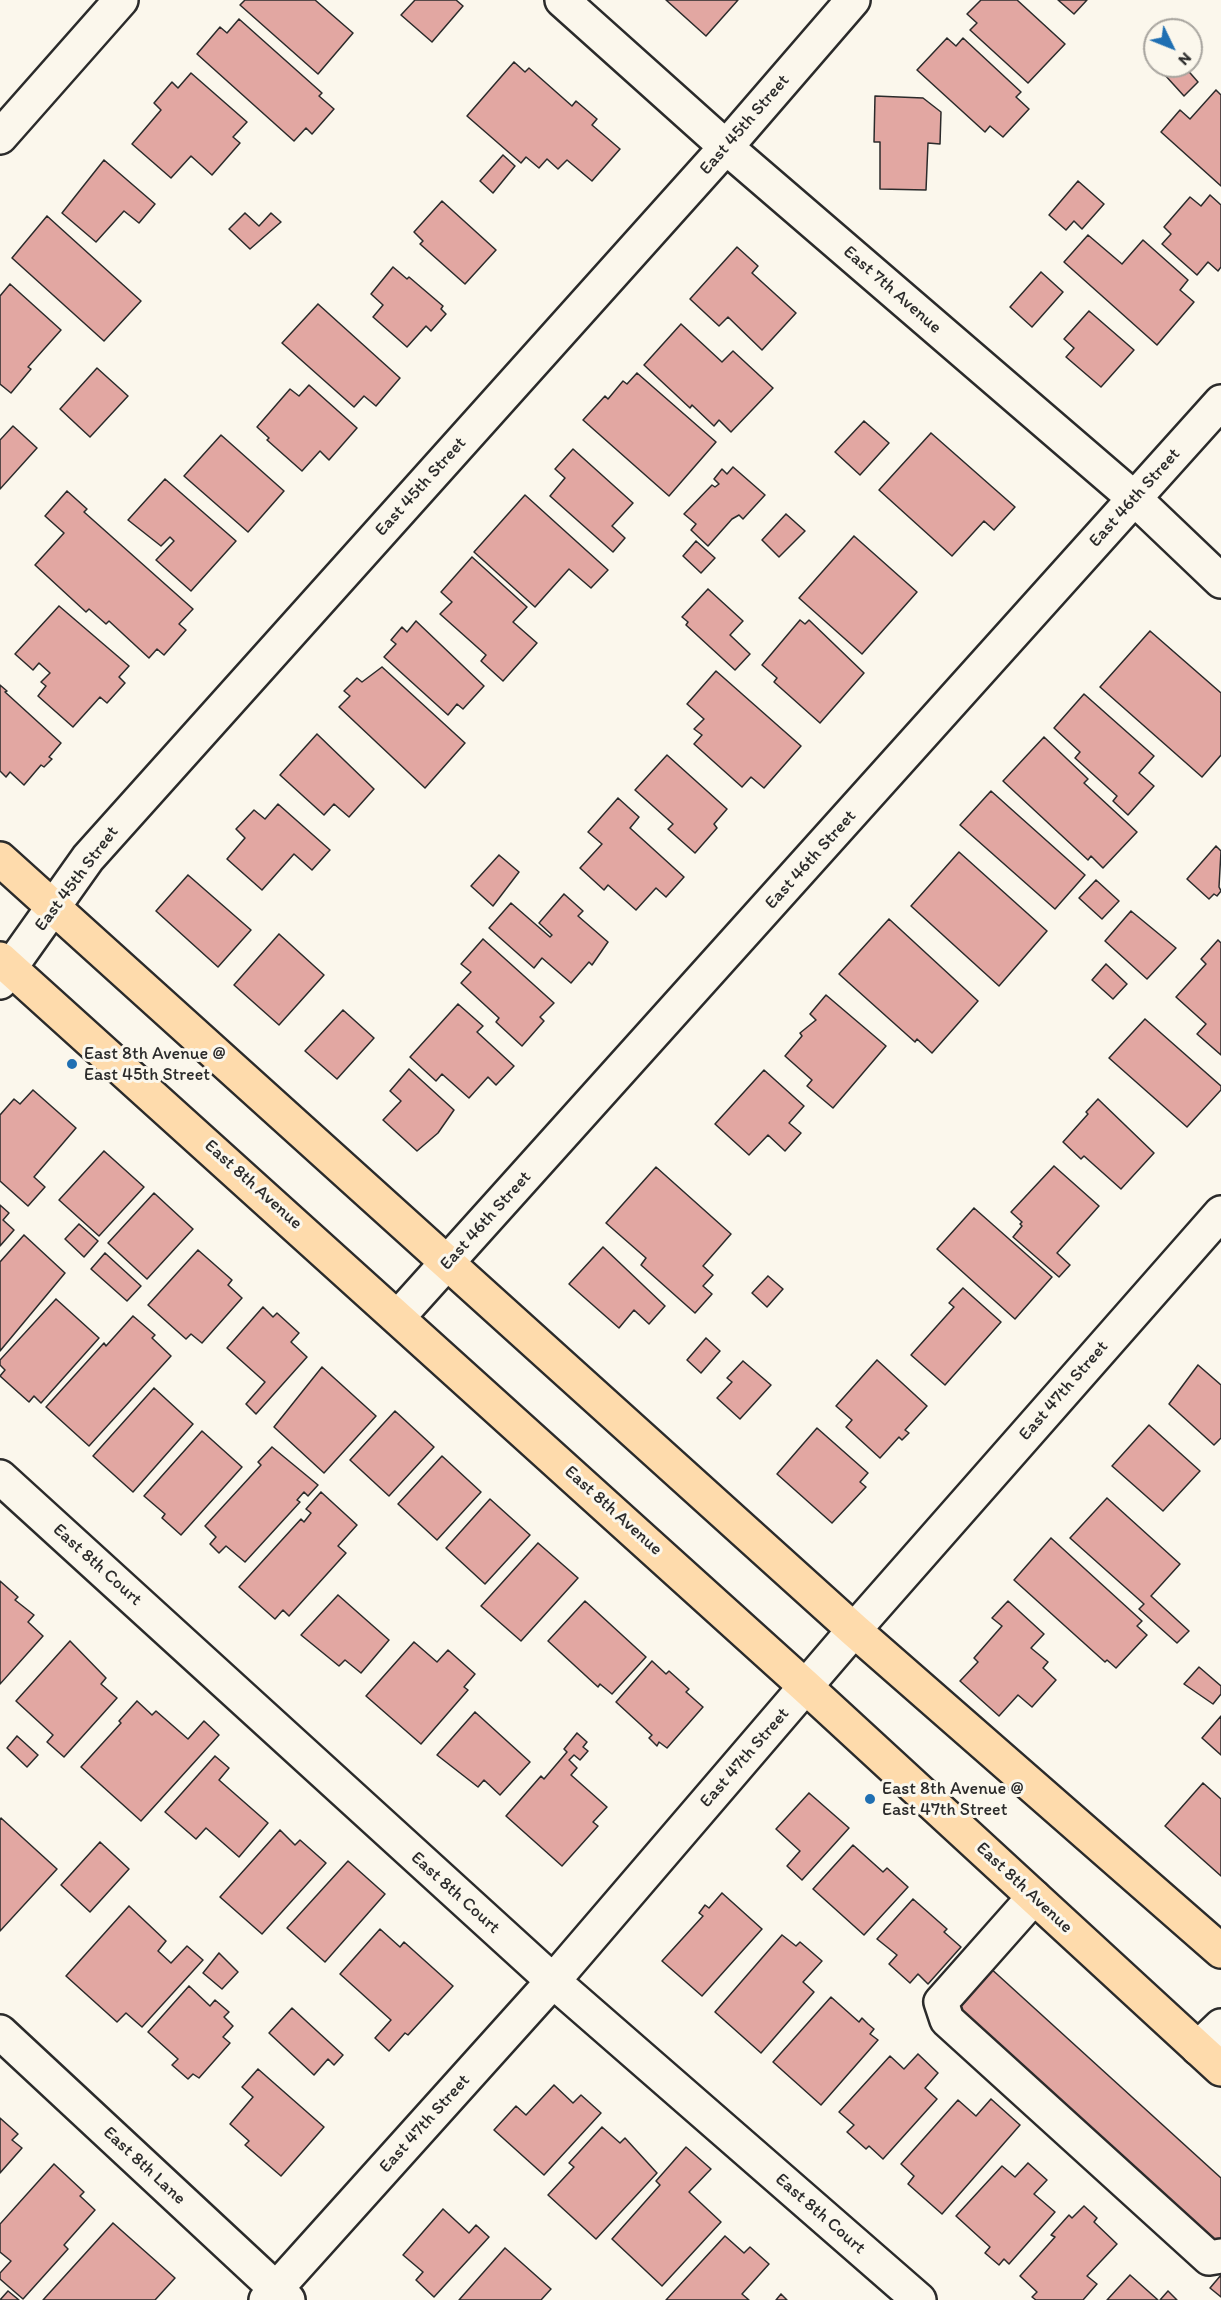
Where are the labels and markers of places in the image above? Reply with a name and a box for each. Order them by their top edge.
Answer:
place label: East 8th Avenue @ East 45th Street [84,1043,226,1086]
marker: East 8th Avenue @ East 45th Street [65,1057,79,1071]
place label: East 8th Avenue @ East 47th Street [882,1778,1024,1820]
marker: East 8th Avenue @ East 47th Street [863,1792,877,1806]

